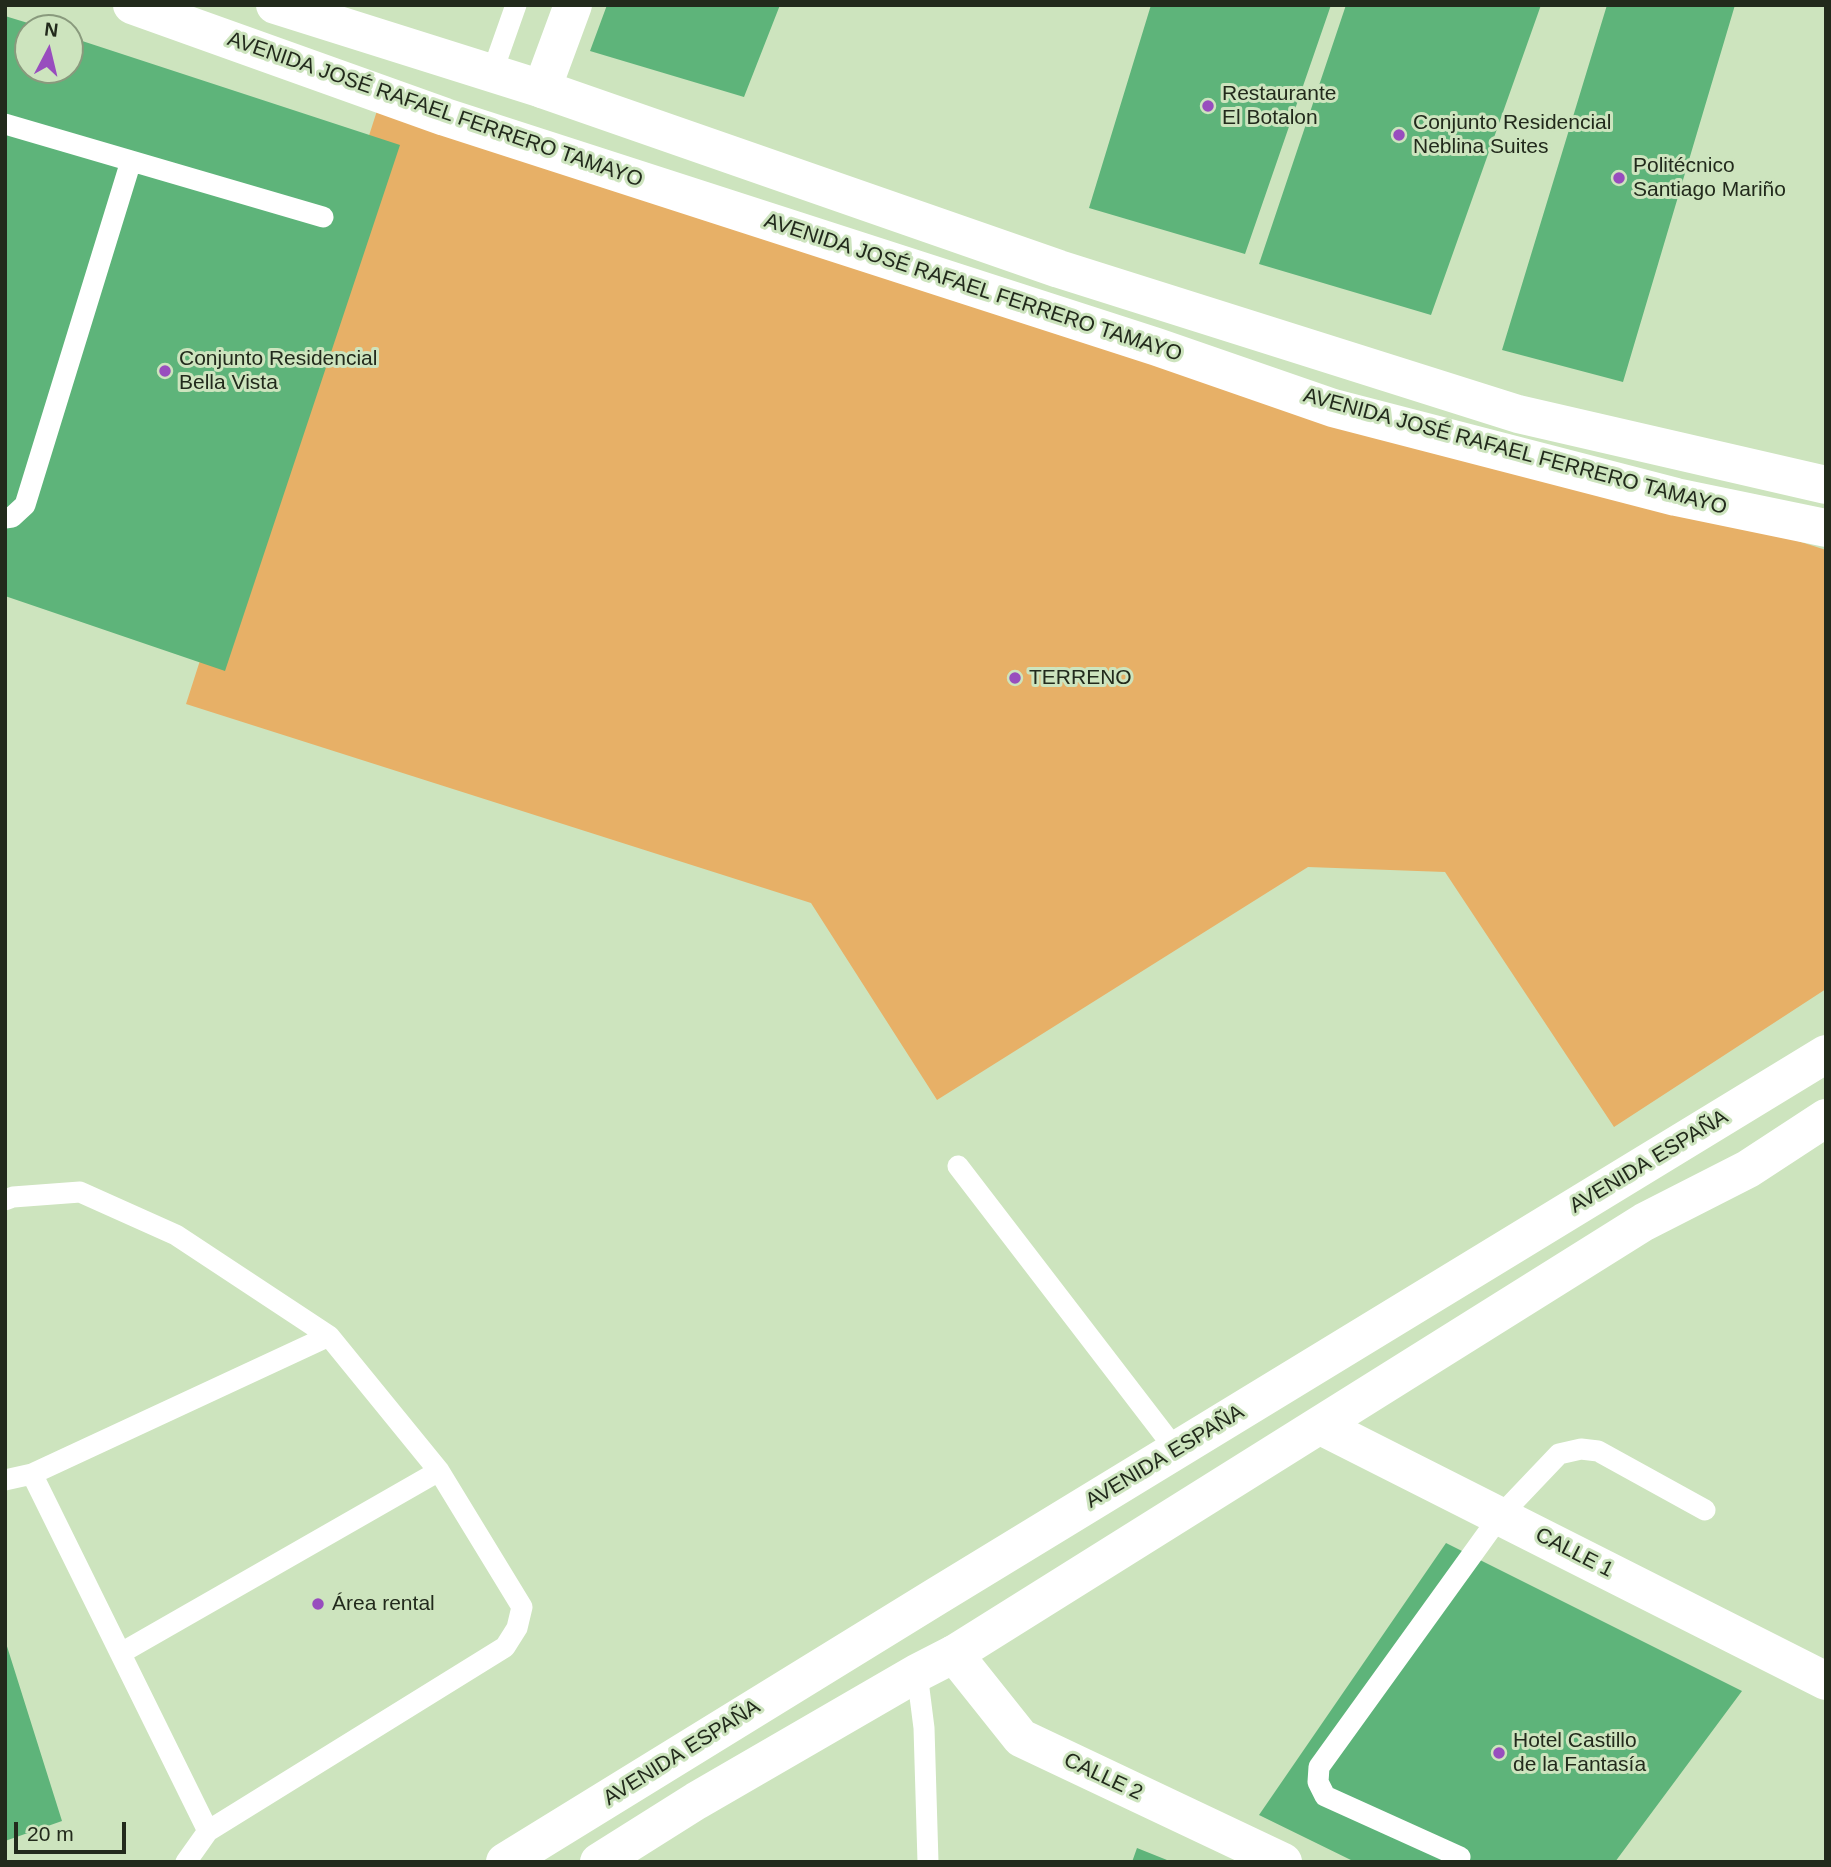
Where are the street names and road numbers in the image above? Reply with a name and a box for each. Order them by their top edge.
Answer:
street label: AVENIDA JOSÉ RAFAEL FERRERO TAMAYO [224,27,646,193]
street label: AVENIDA JOSÉ RAFAEL FERRERO TAMAYO [761,208,1185,368]
street label: AVENIDA JOSÉ RAFAEL FERRERO TAMAYO [1300,383,1730,521]
street label: AVENIDA ESPAÑA [1565,1105,1733,1219]
street label: AVENIDA ESPAÑA [1081,1400,1249,1514]
street label: CALLE 1 [1531,1523,1617,1583]
street label: AVENIDA ESPAÑA [599,1695,765,1811]
street label: CALLE 2 [1060,1748,1146,1806]

